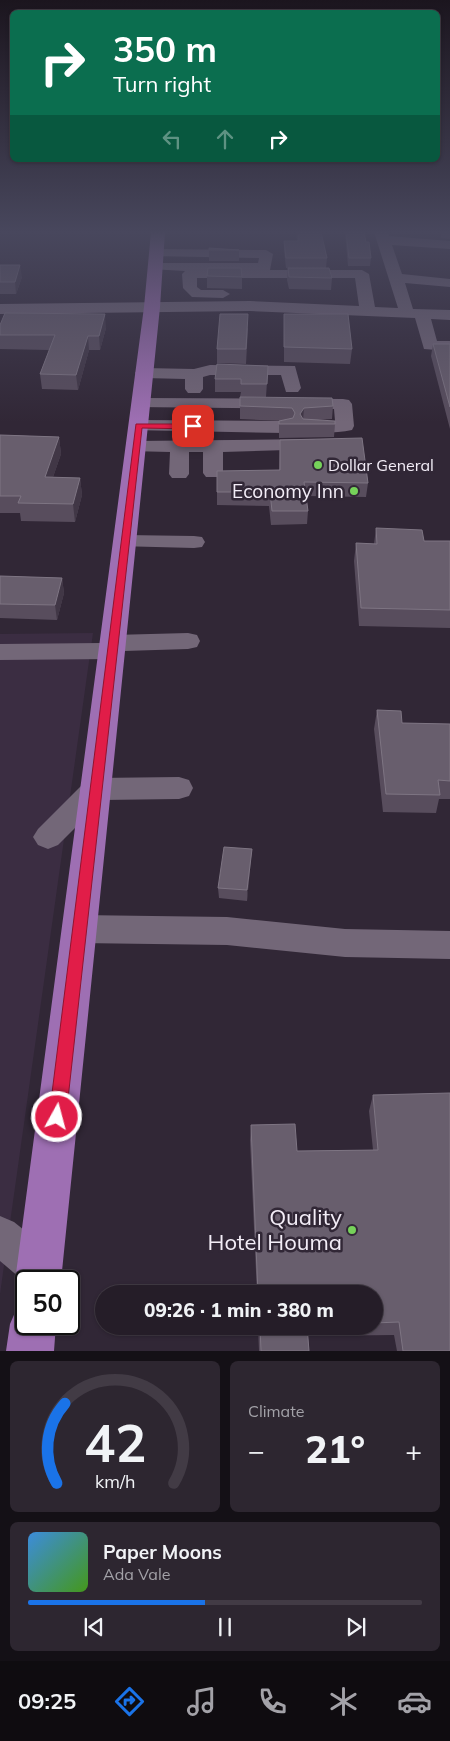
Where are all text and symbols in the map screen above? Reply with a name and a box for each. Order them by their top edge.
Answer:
text: 350 m [113,27,217,71]
icon: right [30,30,95,95]
text: Turn right [113,70,211,98]
icon: left [158,125,186,153]
icon: ahead [211,125,239,153]
icon: right [264,125,292,153]
pin [172,405,214,447]
icon: arrive [179,412,207,440]
place label: Dollar General [328,455,434,475]
marker: Dollar General [312,459,324,471]
place label: Economy Inn [232,479,344,503]
marker: Economy Inn [348,485,360,497]
position arrow [30,1090,82,1142]
place label: Quality Hotel Houma [208,1203,342,1256]
marker: Quality Hotel Houma [346,1224,358,1236]
speed limit sign: 50 [15,1270,80,1335]
text: 09:26 · 1 min · 380 m [144,1298,334,1322]
text: Climate [248,1401,304,1421]
text: 42 [84,1410,146,1475]
text: 21° [305,1425,365,1473]
text: − [248,1433,265,1468]
text: + [405,1433,422,1468]
text: km/h [95,1470,135,1492]
text: Paper Moons [103,1540,222,1564]
text: Ada Vale [103,1564,170,1584]
icon: previous [80,1613,108,1641]
icon: pause [211,1613,239,1641]
icon: next [342,1613,370,1641]
icon: directions [112,1684,147,1719]
icon: music [184,1684,219,1719]
icon: phone [255,1684,290,1719]
icon: climate [326,1684,361,1719]
icon: car [397,1684,432,1719]
text: 09:25 [18,1687,76,1715]

